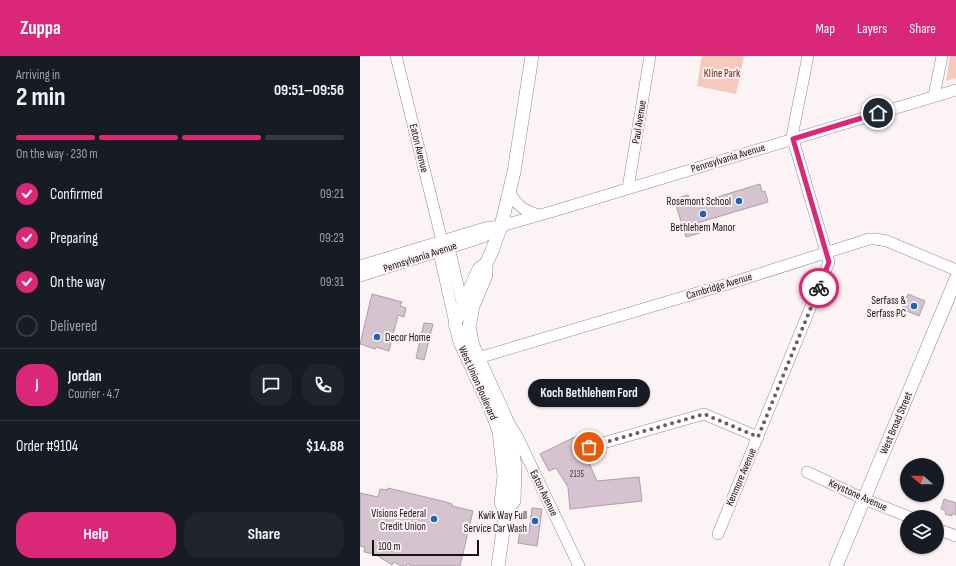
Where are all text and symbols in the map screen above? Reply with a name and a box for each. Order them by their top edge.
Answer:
text: Zuppa [20,17,61,40]
text: Map [815,20,835,37]
text: Layers [857,20,887,37]
text: Share [909,20,936,37]
text: Arriving in [16,67,60,83]
park label: Kline Park [704,67,741,80]
text: 09:51–09:56 [274,81,344,100]
text: 2 min [16,82,66,113]
pin [861,96,895,130]
street label: Paul Avenue [629,99,649,145]
icon: home [867,102,889,124]
street label: Eaton Avenue [407,122,431,174]
street label: Pennsylvania Avenue [689,141,767,175]
text: On the way · 230 m [16,146,98,162]
icon: check [16,183,38,205]
text: Confirmed [50,185,103,204]
text: 09:21 [320,186,344,202]
place label: Rosemont School [667,195,731,208]
marker: Rosemont School [734,196,744,206]
marker: Bethlehem Manor [698,209,708,219]
place label: Bethlehem Manor [671,221,735,234]
icon: check [16,227,38,249]
text: Preparing [50,229,98,248]
text: 09:23 [319,230,344,246]
street label: Pennsylvania Avenue [382,239,458,275]
courier [799,268,839,308]
street label: Cambridge Avenue [684,270,754,302]
icon: check [16,271,38,293]
text: On the way [50,273,105,292]
text: 09:31 [320,274,344,290]
icon: bike [808,277,830,299]
place label: Serfass & Serfass PC [867,294,906,320]
marker: Serfass & Serfass PC [909,301,919,311]
text: Delivered [50,317,97,336]
place label: Decor Home [385,331,430,344]
marker: Decor Home [372,332,382,342]
street label: West Union Boulevard [456,344,500,423]
button: chat [250,364,292,406]
button: phone [302,364,344,406]
text: Jordan [68,367,102,386]
text: J [35,375,39,394]
callout: Koch Bethlehem Ford [528,379,650,407]
text: Koch Bethlehem Ford [540,385,638,401]
text: Courier · 4.7 [68,386,120,402]
street label: West Broad Street [877,389,915,456]
pin [572,430,606,464]
icon: bag [578,436,600,458]
text: Order #9104 [16,437,78,456]
text: $14.88 [306,437,344,456]
street label: Kenmore Avenue [723,446,759,508]
north arrow [900,458,944,502]
map controls [900,458,944,554]
street label: Eaton Avenue [527,468,561,518]
house number: 2135 [570,469,585,480]
street label: Keystone Avenue [827,476,889,514]
place label: Visions Federal Credit Union [371,507,426,533]
place label: Kwik Way Full Service Car Wash [464,509,527,535]
button: layers [900,510,944,554]
button: Help [16,512,176,558]
button: Share [184,512,344,558]
marker: Visions Federal Credit Union [429,514,439,524]
marker: Kwik Way Full Service Car Wash [530,516,540,526]
scale bar [372,538,479,557]
text: 100 m [378,540,400,553]

